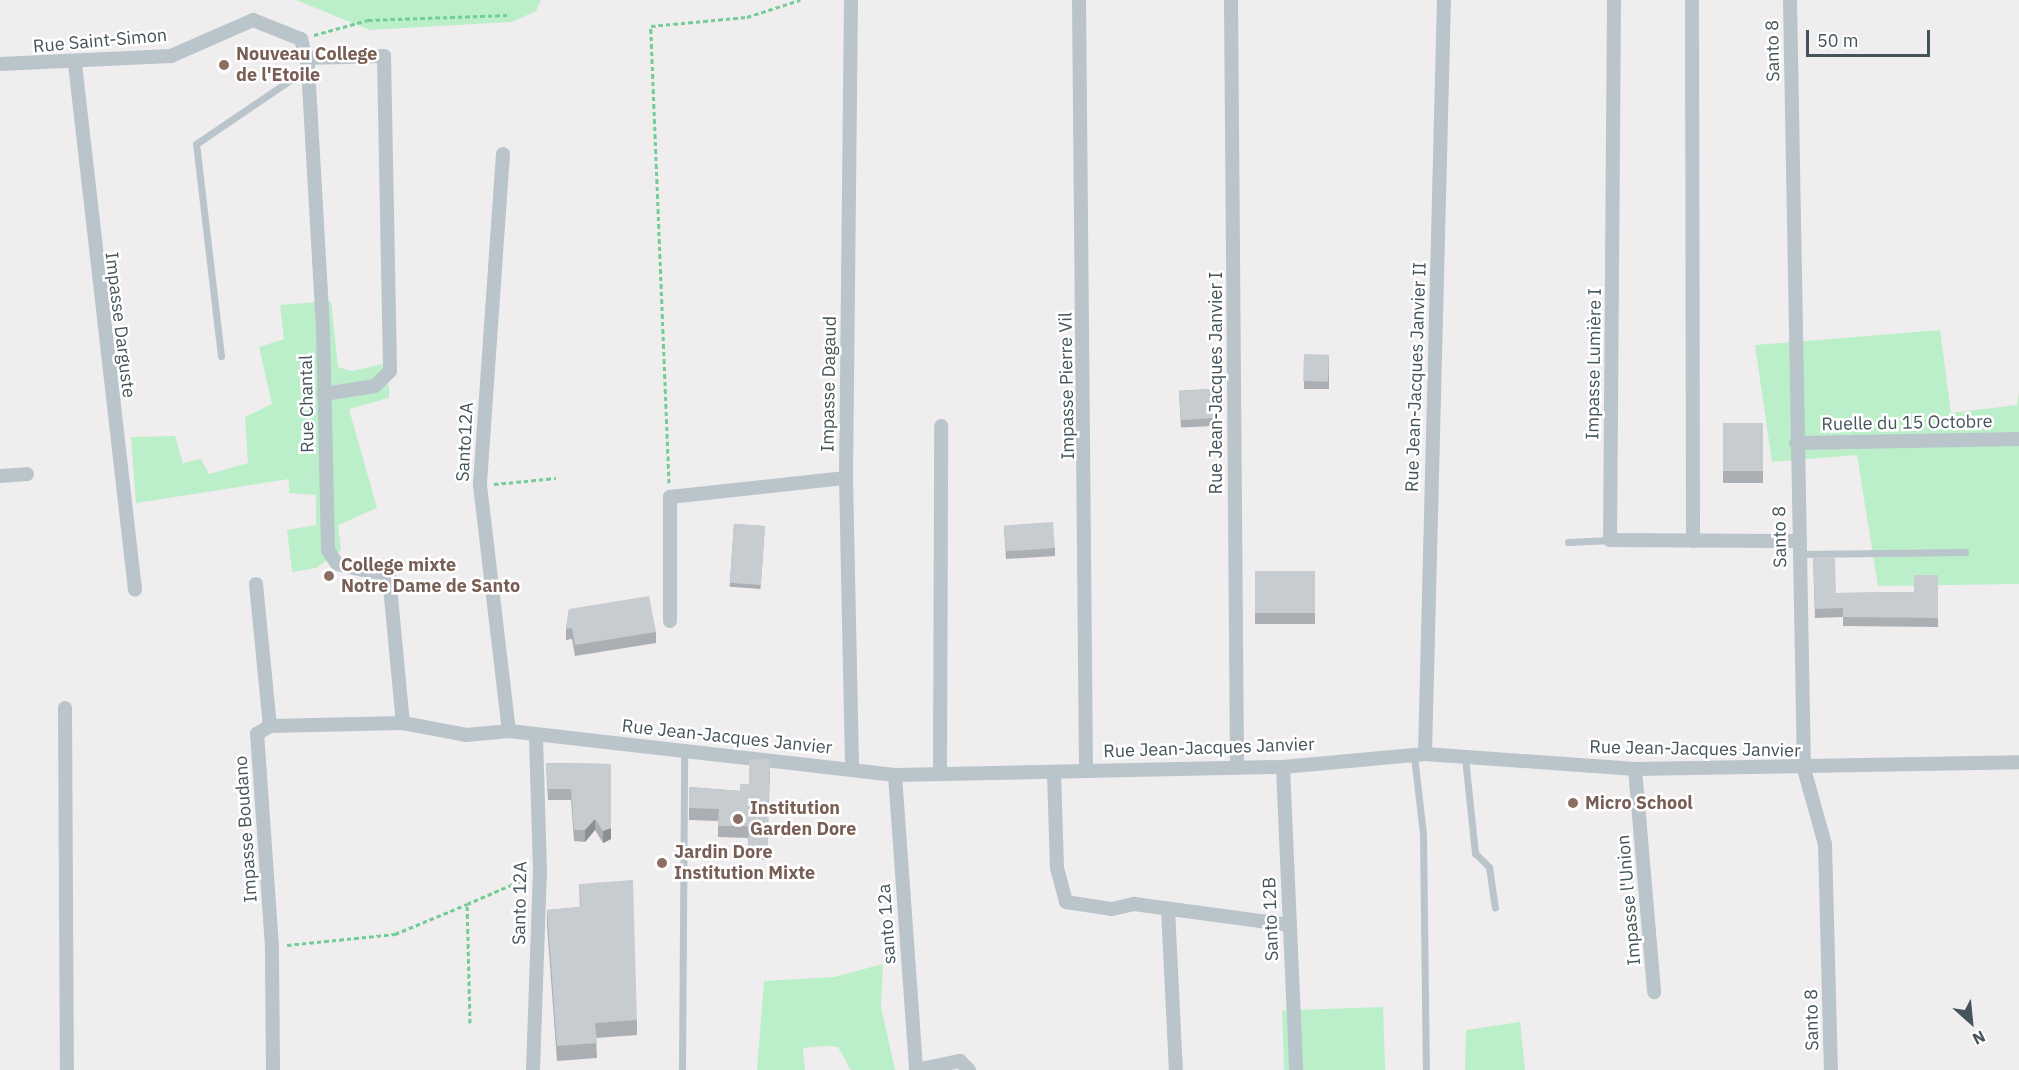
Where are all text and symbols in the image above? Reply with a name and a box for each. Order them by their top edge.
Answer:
scale bar [1809,18,1934,56]
street label: Santo 8 [1762,20,1784,82]
street label: Rue Saint-Simon [32,24,168,58]
text: 50 m [1817,29,1859,52]
place label: Nouveau College de l'Etoile [236,44,377,86]
marker: Nouveau College de l'Etoile [217,58,231,72]
street label: Impasse Darguste [100,251,140,399]
street label: Rue Jean-Jacques Janvier II [1401,262,1431,492]
street label: Rue Jean-Jacques Janvier I [1205,272,1227,494]
street label: Impasse Lumière I [1582,288,1606,440]
street label: Impasse Pierre Vil [1055,312,1079,460]
street label: Impasse Dagaud [817,316,841,452]
street label: Rue Chantal [295,355,319,453]
street label: Santo12A [452,402,478,482]
street label: Ruelle du 15 Octobre [1821,411,1993,435]
street label: Santo 8 [1769,506,1791,568]
place label: College mixte Notre Dame de Santo [341,555,520,598]
marker: College mixte Notre Dame de Santo [322,569,336,583]
street label: Rue Jean-Jacques Janvier [621,715,833,759]
street label: Rue Jean-Jacques Janvier [1103,734,1315,762]
street label: Rue Jean-Jacques Janvier [1589,736,1801,762]
street label: Impasse Boudano [230,755,262,903]
place label: Micro School [1585,792,1693,814]
marker: Micro School [1566,796,1580,810]
place label: Institution Garden Dore [750,798,856,840]
marker: Institution Garden Dore [731,812,745,826]
street label: Impasse l'Union [1613,834,1645,966]
place label: Jardin Dore Institution Mixte [674,842,815,884]
marker: Jardin Dore Institution Mixte [655,856,669,870]
street label: Santo 12A [508,861,532,945]
street label: Santo 12B [1259,877,1283,961]
street label: santo 12a [873,883,901,965]
street label: Santo 8 [1801,989,1823,1051]
north arrow [1941,992,2001,1052]
text: N [1969,1026,1989,1050]

